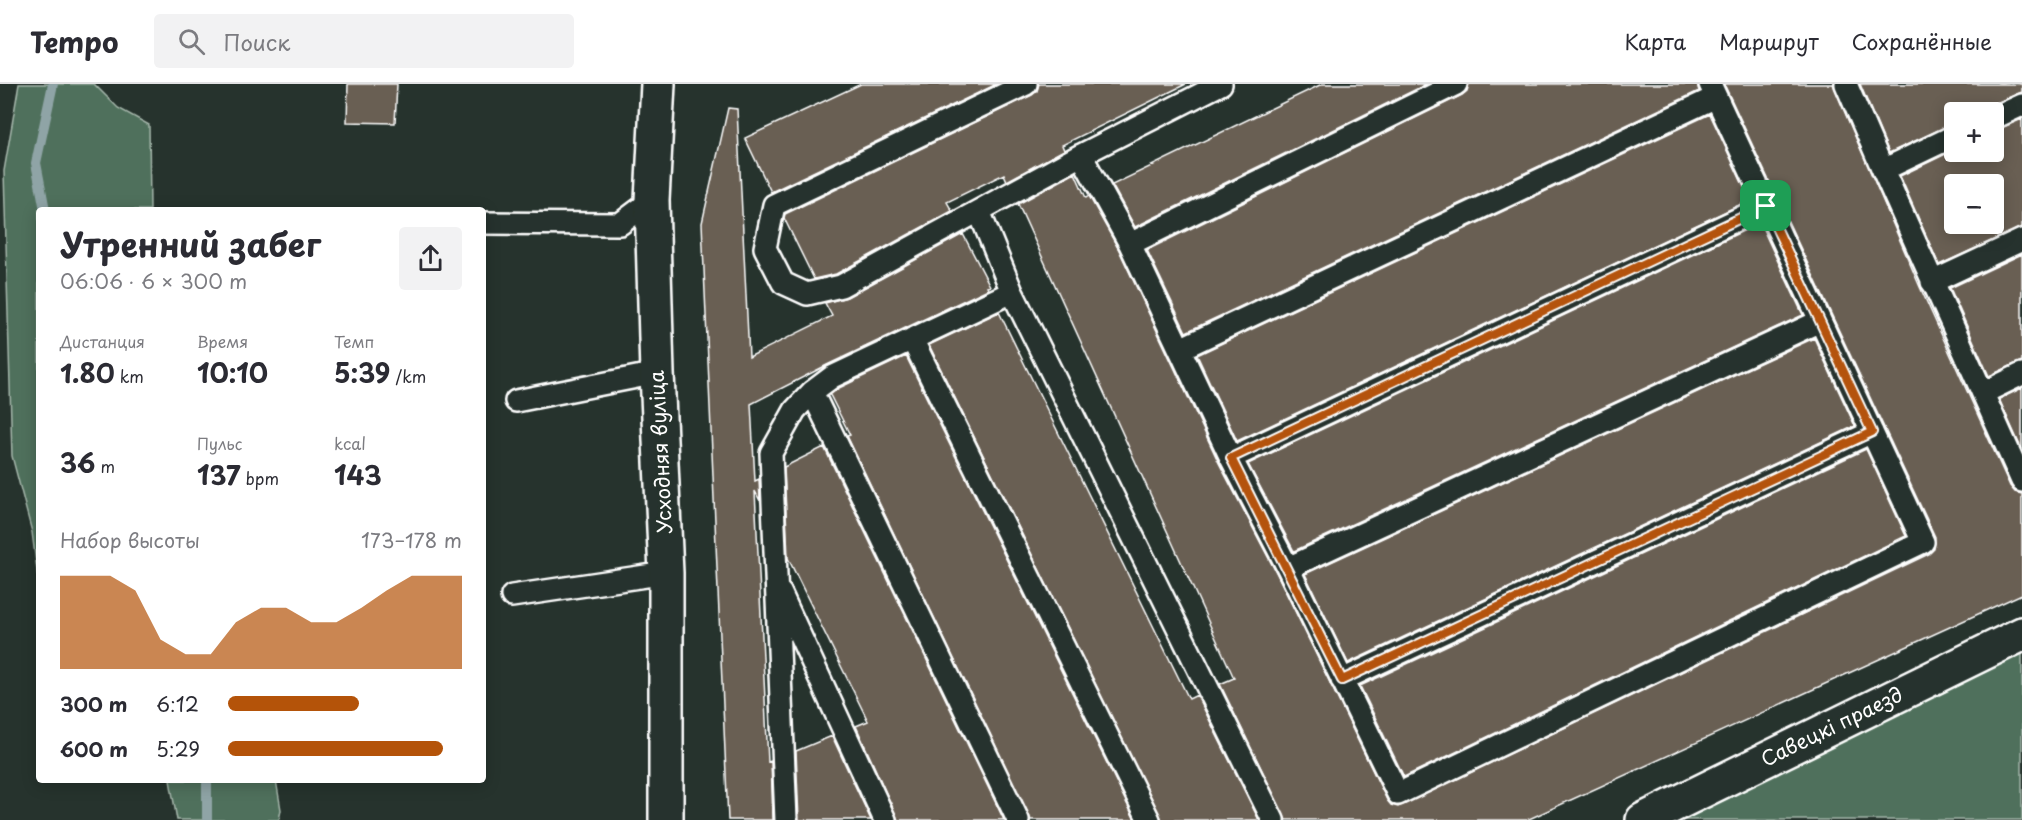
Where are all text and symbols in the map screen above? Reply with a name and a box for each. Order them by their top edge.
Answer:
search box [154,14,574,68]
text: Tempo [30,20,118,63]
icon: search [175,25,208,58]
text: Поиск [223,25,290,58]
text: Карта [1625,25,1686,57]
text: Маршрут [1719,25,1819,57]
text: Сохранённые [1852,25,1992,57]
map controls [1944,102,2004,234]
button: + [1944,102,2004,162]
button: − [1944,174,2004,234]
pin [1740,180,1791,231]
icon: arrive [1749,189,1782,222]
text: Утренний забег [60,218,321,268]
button: share [399,227,462,290]
text: 06:06 · 6 × 300 m [60,266,247,296]
text: Дистанция [60,329,145,353]
text: Время [197,329,248,353]
text: Темп [334,329,374,353]
text: 1.80 [60,353,115,392]
text: 10:10 [197,353,268,392]
text: 5:39 [334,353,390,392]
text: km [115,364,144,388]
text: /km [390,364,426,388]
street label: Усходняя вуліца [641,369,679,534]
text: Пульс [197,431,242,455]
text: kcal [334,431,366,455]
text: 36 [60,443,95,482]
text: m [95,454,115,478]
text: 137 [197,455,241,494]
text: 143 [334,455,382,494]
text: bpm [241,466,279,490]
text: Набор высоты [60,525,200,555]
text: 173–178 m [361,525,462,555]
street label: Савецкі праезд [1755,679,1908,773]
text: 300 m [60,689,128,719]
text: 6:12 [156,689,199,719]
text: 600 m [60,734,128,764]
text: 5:29 [156,734,200,764]

